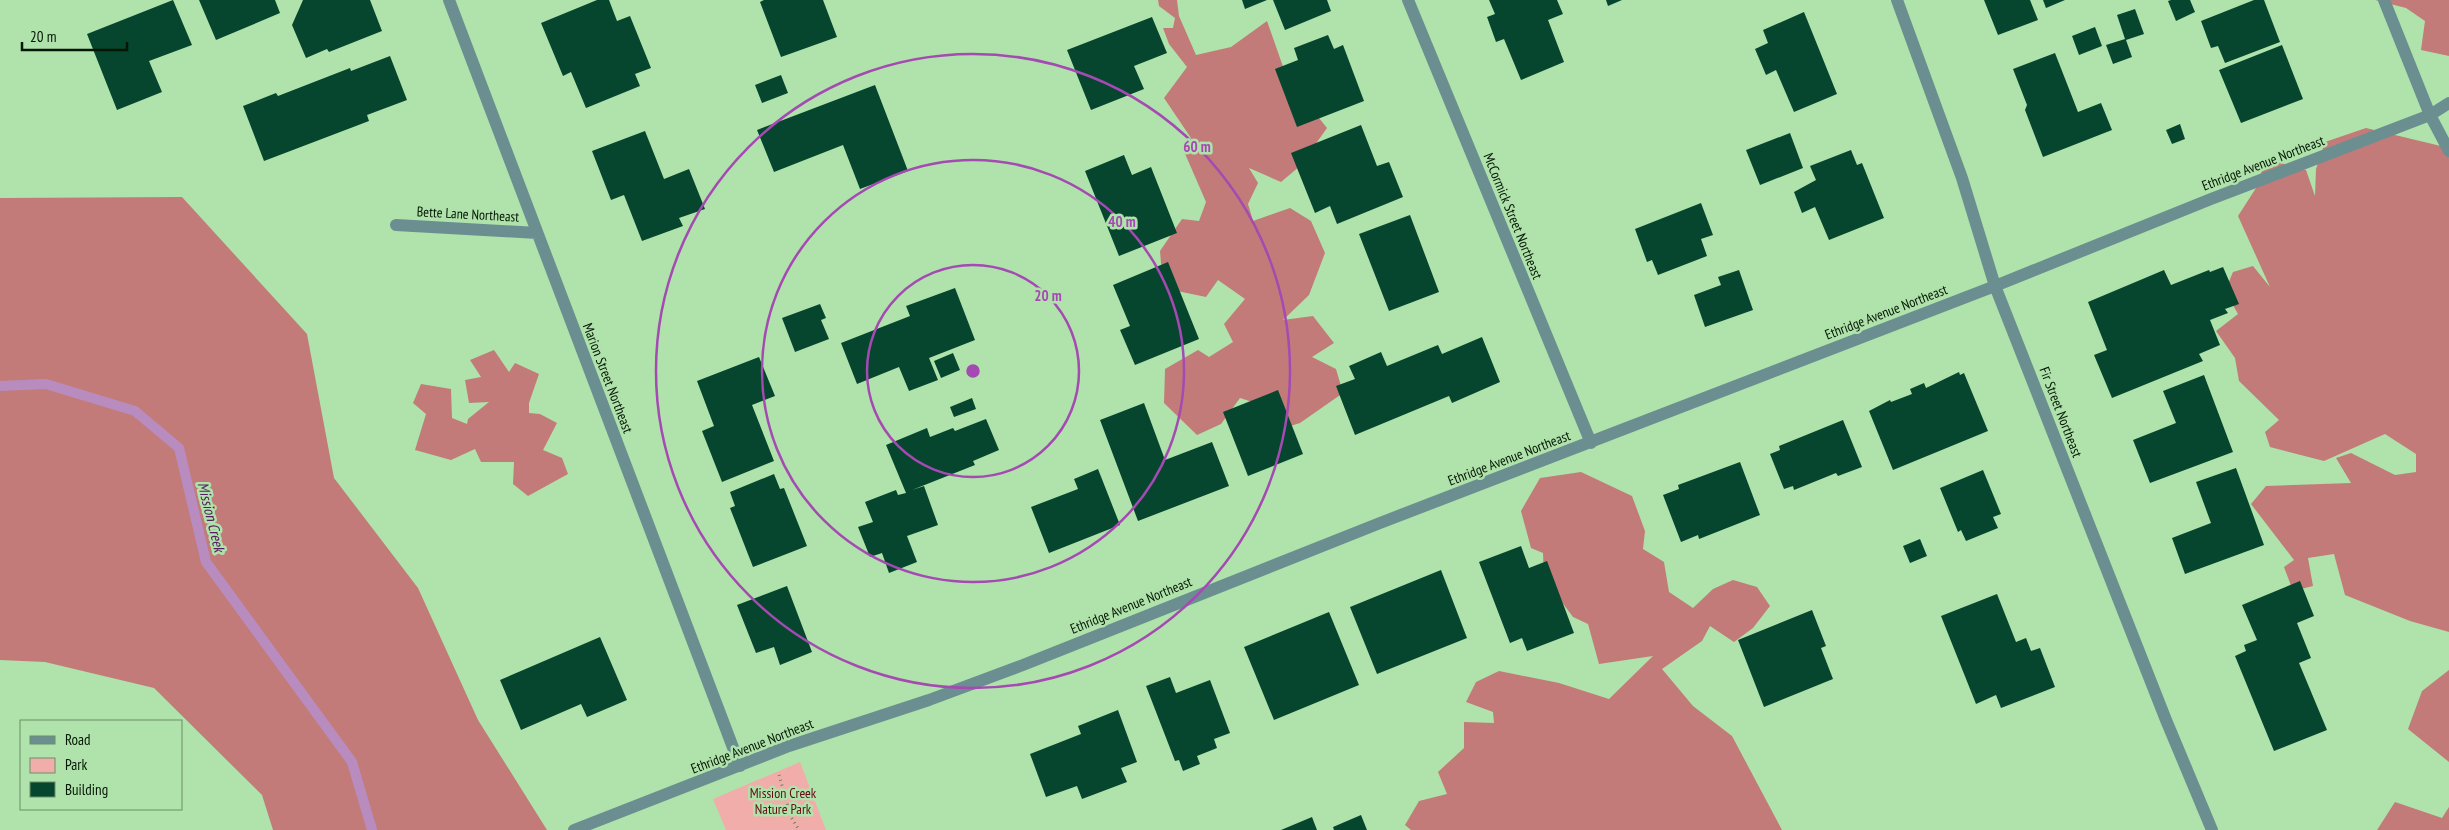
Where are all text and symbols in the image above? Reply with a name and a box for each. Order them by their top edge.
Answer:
scale bar [22,20,128,52]
text: 20 m [30,27,56,46]
street label: Ethridge Avenue Northeast [2199,131,2327,195]
text: 60 m [1183,137,1211,156]
street label: McCormick Street Northeast [1479,150,1547,282]
street label: Bette Lane Northeast [416,202,520,226]
text: 40 m [1108,212,1136,231]
street label: Ethridge Avenue Northeast [1822,280,1950,344]
text: 20 m [1034,286,1062,305]
street label: Marion Street Northeast [579,321,637,436]
centre of rings [964,362,982,380]
street label: Fir Street Northeast [2036,364,2087,460]
street label: Ethridge Avenue Northeast [1445,426,1573,490]
water label: Mission Creek [194,480,230,556]
street label: Ethridge Avenue Northeast [1068,572,1195,638]
street label: Ethridge Avenue Northeast [688,714,816,778]
legend [20,720,182,810]
text: Road [65,730,91,749]
text: Park [65,755,87,774]
text: Building [65,780,108,799]
park label: Mission Creek Nature Park [750,784,817,818]

